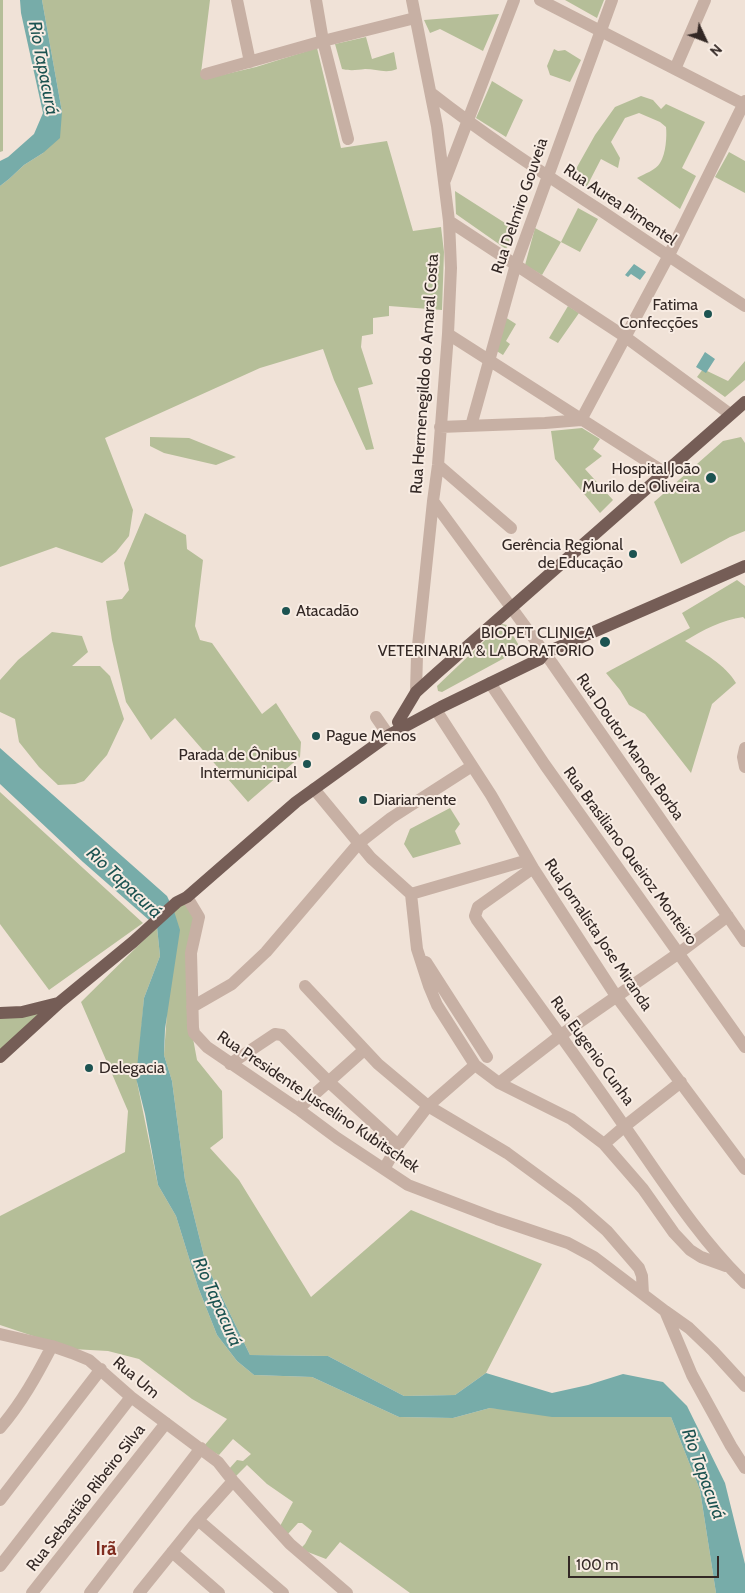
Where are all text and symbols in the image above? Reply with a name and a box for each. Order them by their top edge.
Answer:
north arrow [680,15,730,65]
water label: Rio Tapacurá [23,19,63,117]
text: N [706,40,726,60]
street label: Rua Delmiro Gouveia [488,136,552,276]
street label: Rua Aurea Pimentel [560,160,680,250]
street label: Rua Hermenegildo do Amaral Costa [407,253,443,495]
place label: Fatima Confecções [619,295,698,333]
marker: Fatima Confecções [702,308,714,320]
place label: Hospital João Murilo de Oliveira [582,459,700,497]
marker: Hospital João Murilo de Oliveira [704,471,718,485]
place label: Gerência Regional de Educação [502,535,623,573]
marker: Gerência Regional de Educação [627,548,639,560]
place label: Atacadão [296,601,359,621]
marker: Atacadão [280,605,292,617]
place label: BIOPET CLINICA VETERINARIA & LABORATORIO [378,623,594,661]
marker: BIOPET CLINICA VETERINARIA & LABORATORIO [598,635,612,649]
street label: Rua Doutor Manoel Borba [572,670,688,824]
place label: Pague Menos [326,726,416,746]
marker: Pague Menos [310,730,322,742]
place label: Parada de Ônibus Intermunicipal [179,745,297,783]
marker: Parada de Ônibus Intermunicipal [301,758,313,770]
street label: Rua Brasiliano Queiroz Monteiro [559,763,701,949]
place label: Diariamente [373,790,456,810]
marker: Diariamente [357,794,369,806]
water label: Rio Tapacurá [82,843,166,923]
street label: Rua Jornalista Jose Miranda [540,855,656,1015]
street label: Rua Eugenio Cunha [546,993,638,1109]
street label: Rua Presidente Juscelino Kubitschek [213,1027,423,1177]
place label: Delegacia [99,1058,165,1078]
marker: Delegacia [83,1062,95,1074]
water label: Rio Tapacurá [188,1254,246,1350]
street label: Rua Um [109,1353,163,1403]
street label: Rua Sebastião Ribeiro Silva [23,1421,149,1575]
water label: Rio Tapacurá [677,1426,729,1522]
district label: Irã [96,1538,116,1560]
scale bar [570,1546,721,1578]
text: 100 m [576,1556,618,1574]

